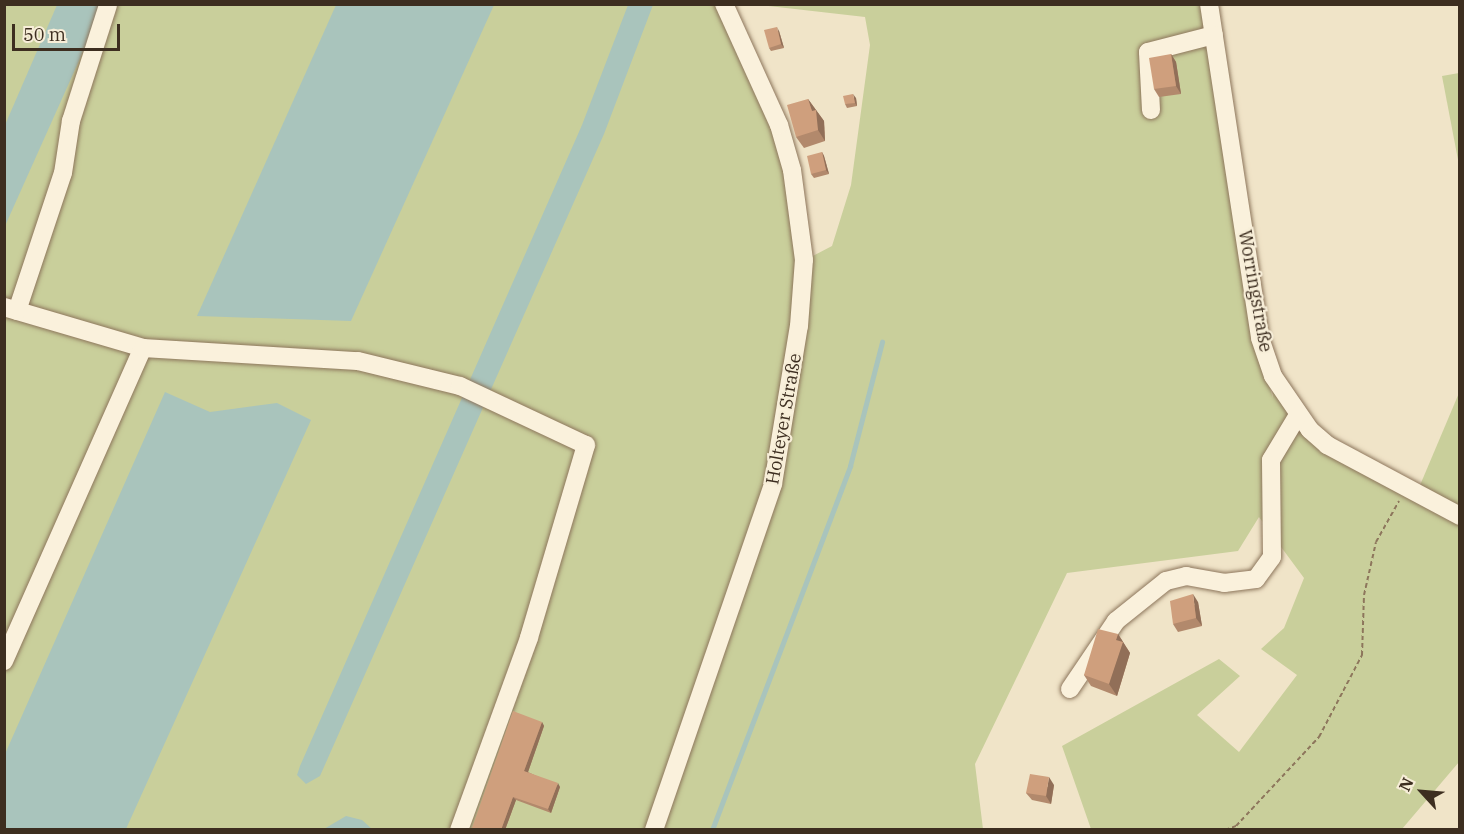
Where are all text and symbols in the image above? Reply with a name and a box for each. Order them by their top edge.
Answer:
scale bar [15,12,123,50]
text: 50 m [23,23,66,46]
street label: Worringstraße [1234,228,1276,354]
street label: Holteyer Straße [762,352,806,486]
north arrow [1392,762,1452,822]
text: N [1394,774,1418,794]

